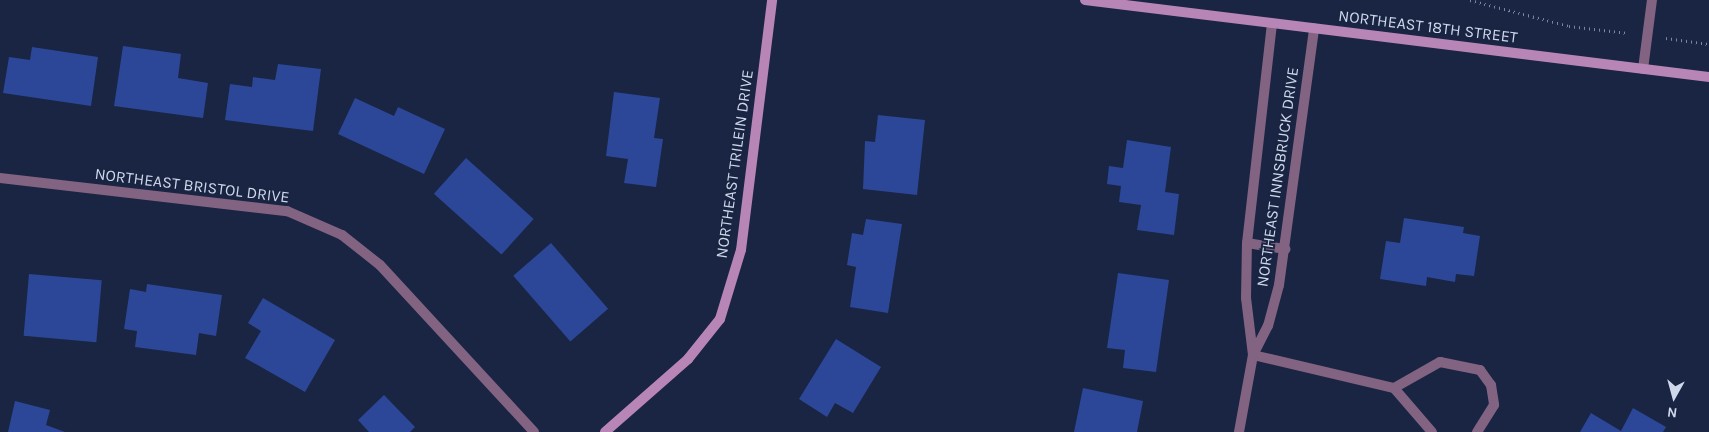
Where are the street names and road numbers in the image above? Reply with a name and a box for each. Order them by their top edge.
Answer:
street label: NORTHEAST 18TH STREET [1337,6,1519,48]
street label: NORTHEAST INNSBRUCK DRIVE [1253,66,1303,288]
street label: NORTHEAST TRILEIN DRIVE [712,68,758,260]
street label: NORTHEAST BRISTOL DRIVE [94,165,290,207]

